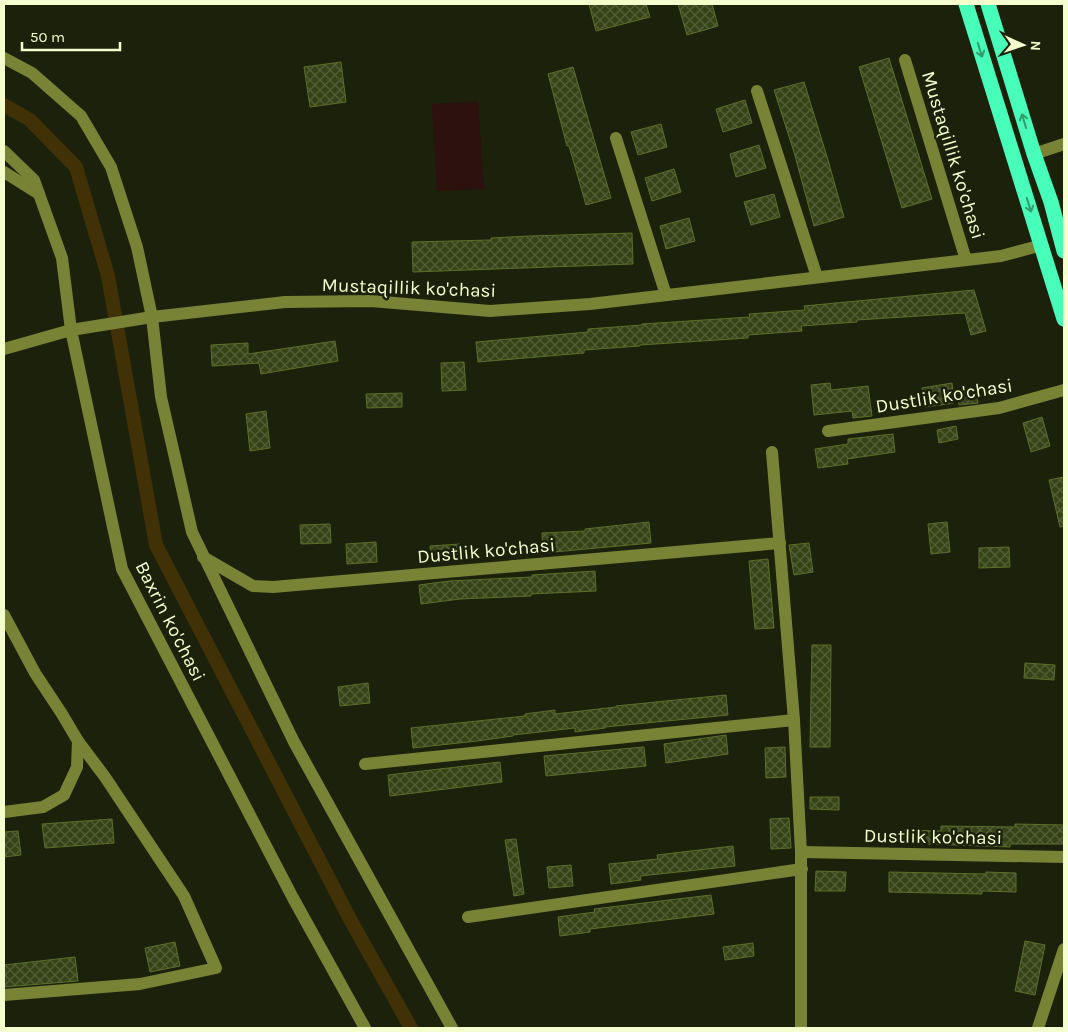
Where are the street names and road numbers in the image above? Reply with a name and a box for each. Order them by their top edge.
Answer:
street label: Mustaqillik ko'chasi [917,69,989,242]
street label: Mustaqillik ko'chasi [321,274,497,302]
street label: Dustlik ko'chasi [874,374,1014,418]
street label: Dustlik ko'chasi [416,534,556,568]
street label: Baxrin ko'chasi [130,558,210,685]
street label: Dustlik ko'chasi [864,825,1002,849]

